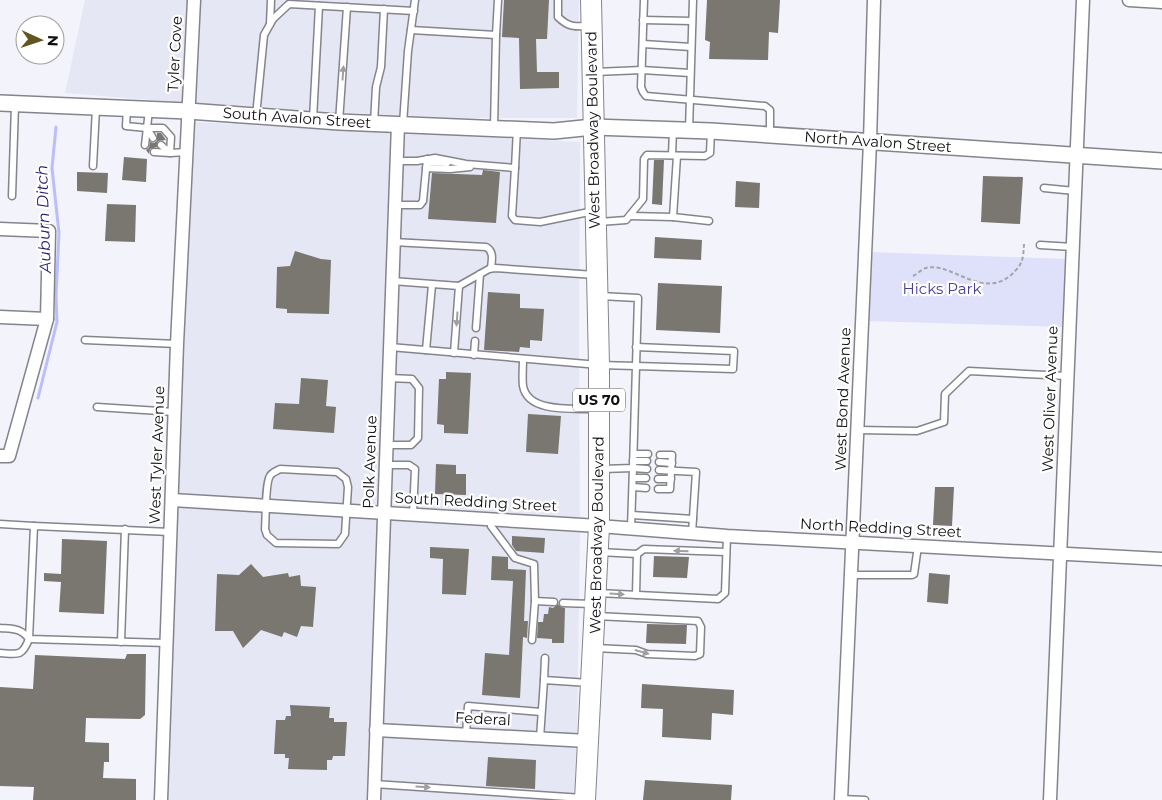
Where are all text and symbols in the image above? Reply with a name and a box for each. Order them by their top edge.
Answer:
north arrow [15,15,65,65]
street label: Tyler Cove [163,15,186,93]
street label: West Broadway Boulevard [581,31,604,229]
text: N [44,35,62,47]
one-way arrow [339,65,347,81]
street label: South Avalon Street [222,103,372,132]
street label: North Avalon Street [804,127,952,156]
water label: Auburn Ditch [32,164,55,274]
park label: Hicks Park [903,279,981,298]
one-way arrow [453,311,461,327]
street label: West Oliver Avenue [1037,325,1062,472]
street label: West Bond Avenue [830,327,855,471]
street label: West Tyler Avenue [145,385,168,525]
road number: US 70 [573,388,625,412]
street label: Polk Avenue [358,415,381,509]
street label: West Broadway Boulevard [585,436,608,634]
street label: South Redding Street [394,488,558,515]
street label: North Redding Street [800,514,962,541]
one-way arrow [673,546,689,554]
one-way arrow [609,591,625,599]
one-way arrow [635,648,650,656]
street label: Federal [455,708,511,729]
one-way arrow [415,783,431,791]

